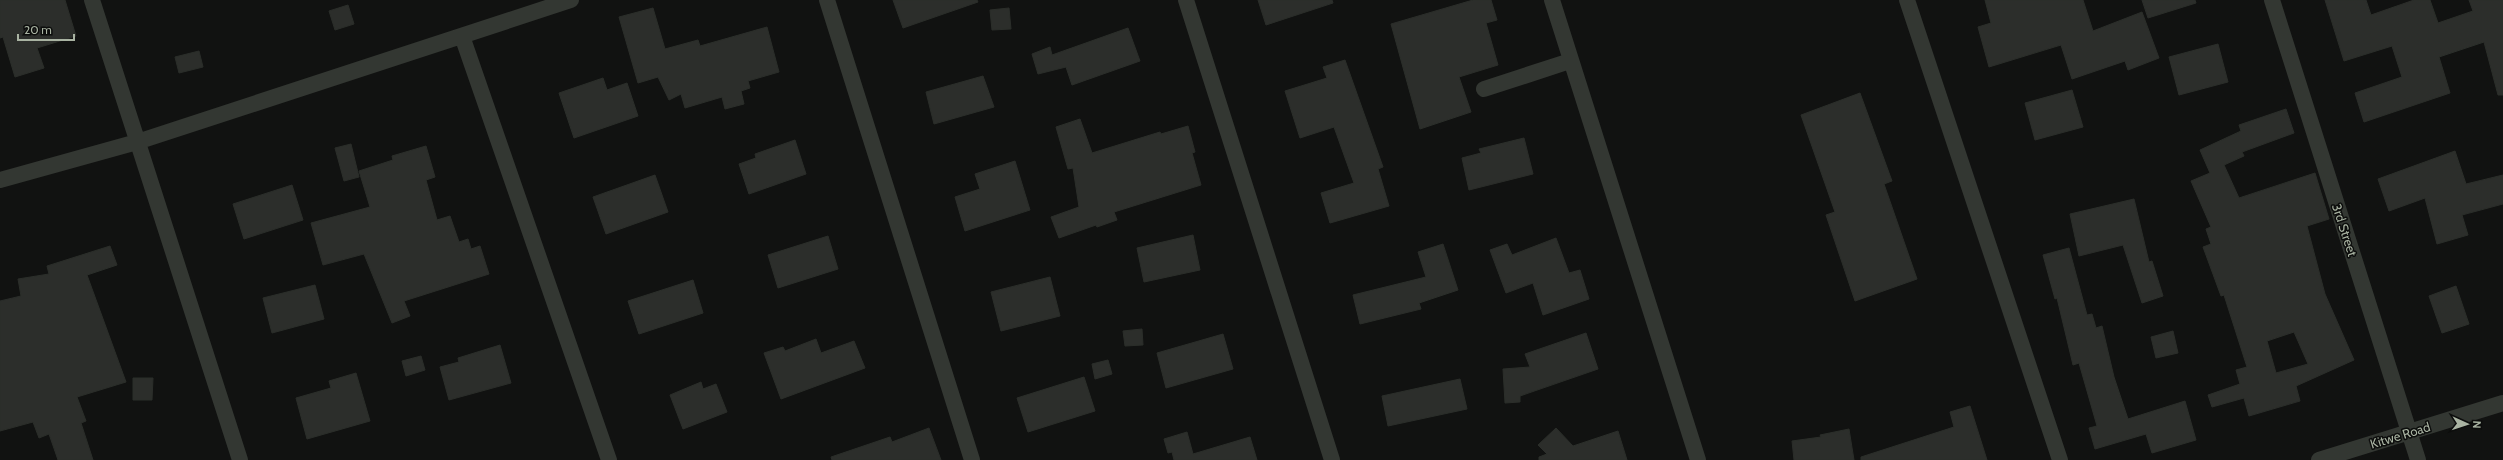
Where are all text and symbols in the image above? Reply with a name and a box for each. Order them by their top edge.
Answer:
scale bar [18,16,74,42]
text: 20 m [24,22,52,37]
street label: 3rd Street [2329,202,2361,259]
north arrow [2447,404,2487,444]
street label: Kitwe Road [2368,418,2432,452]
text: N [2470,420,2484,429]

